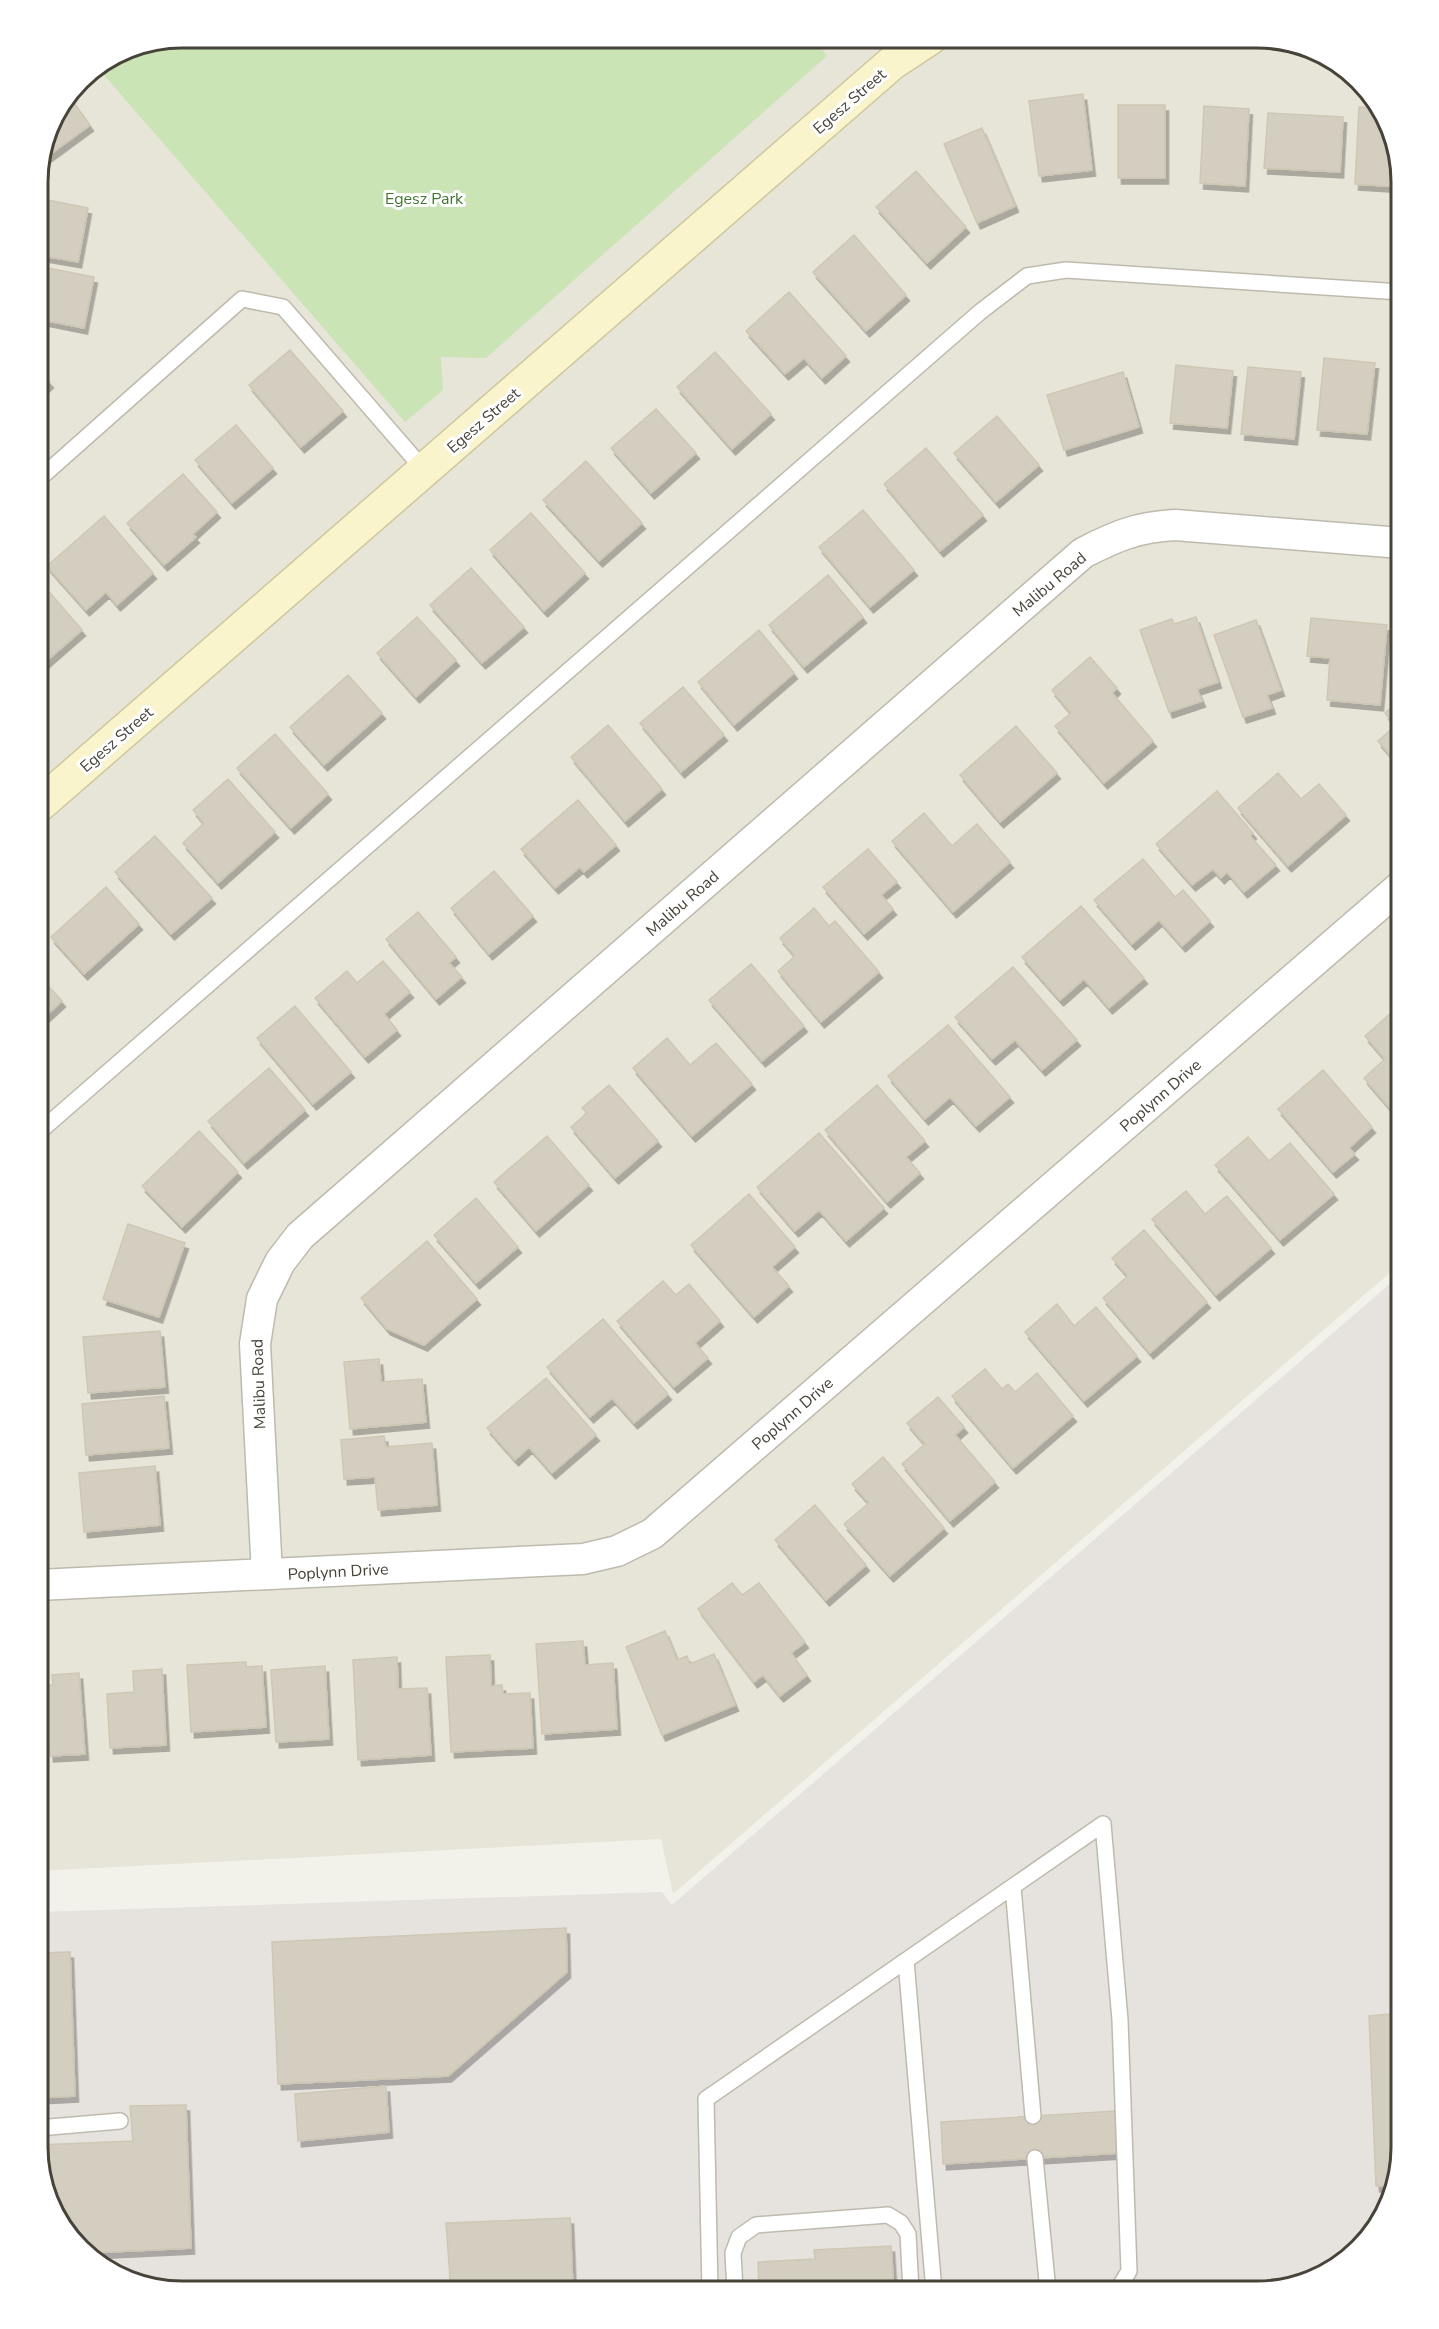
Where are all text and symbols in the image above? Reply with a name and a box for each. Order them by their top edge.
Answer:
street label: Egesz Street [808,64,891,140]
park label: Egesz Park [385,188,464,210]
street label: Egesz Street [442,383,525,459]
street label: Malibu Road [1008,547,1091,622]
street label: Egesz Street [75,702,158,778]
street label: Malibu Road [641,866,724,942]
street label: Poplynn Drive [1115,1054,1206,1137]
street label: Malibu Road [246,1338,272,1429]
street label: Poplynn Drive [747,1372,838,1455]
street label: Poplynn Drive [287,1558,389,1586]

